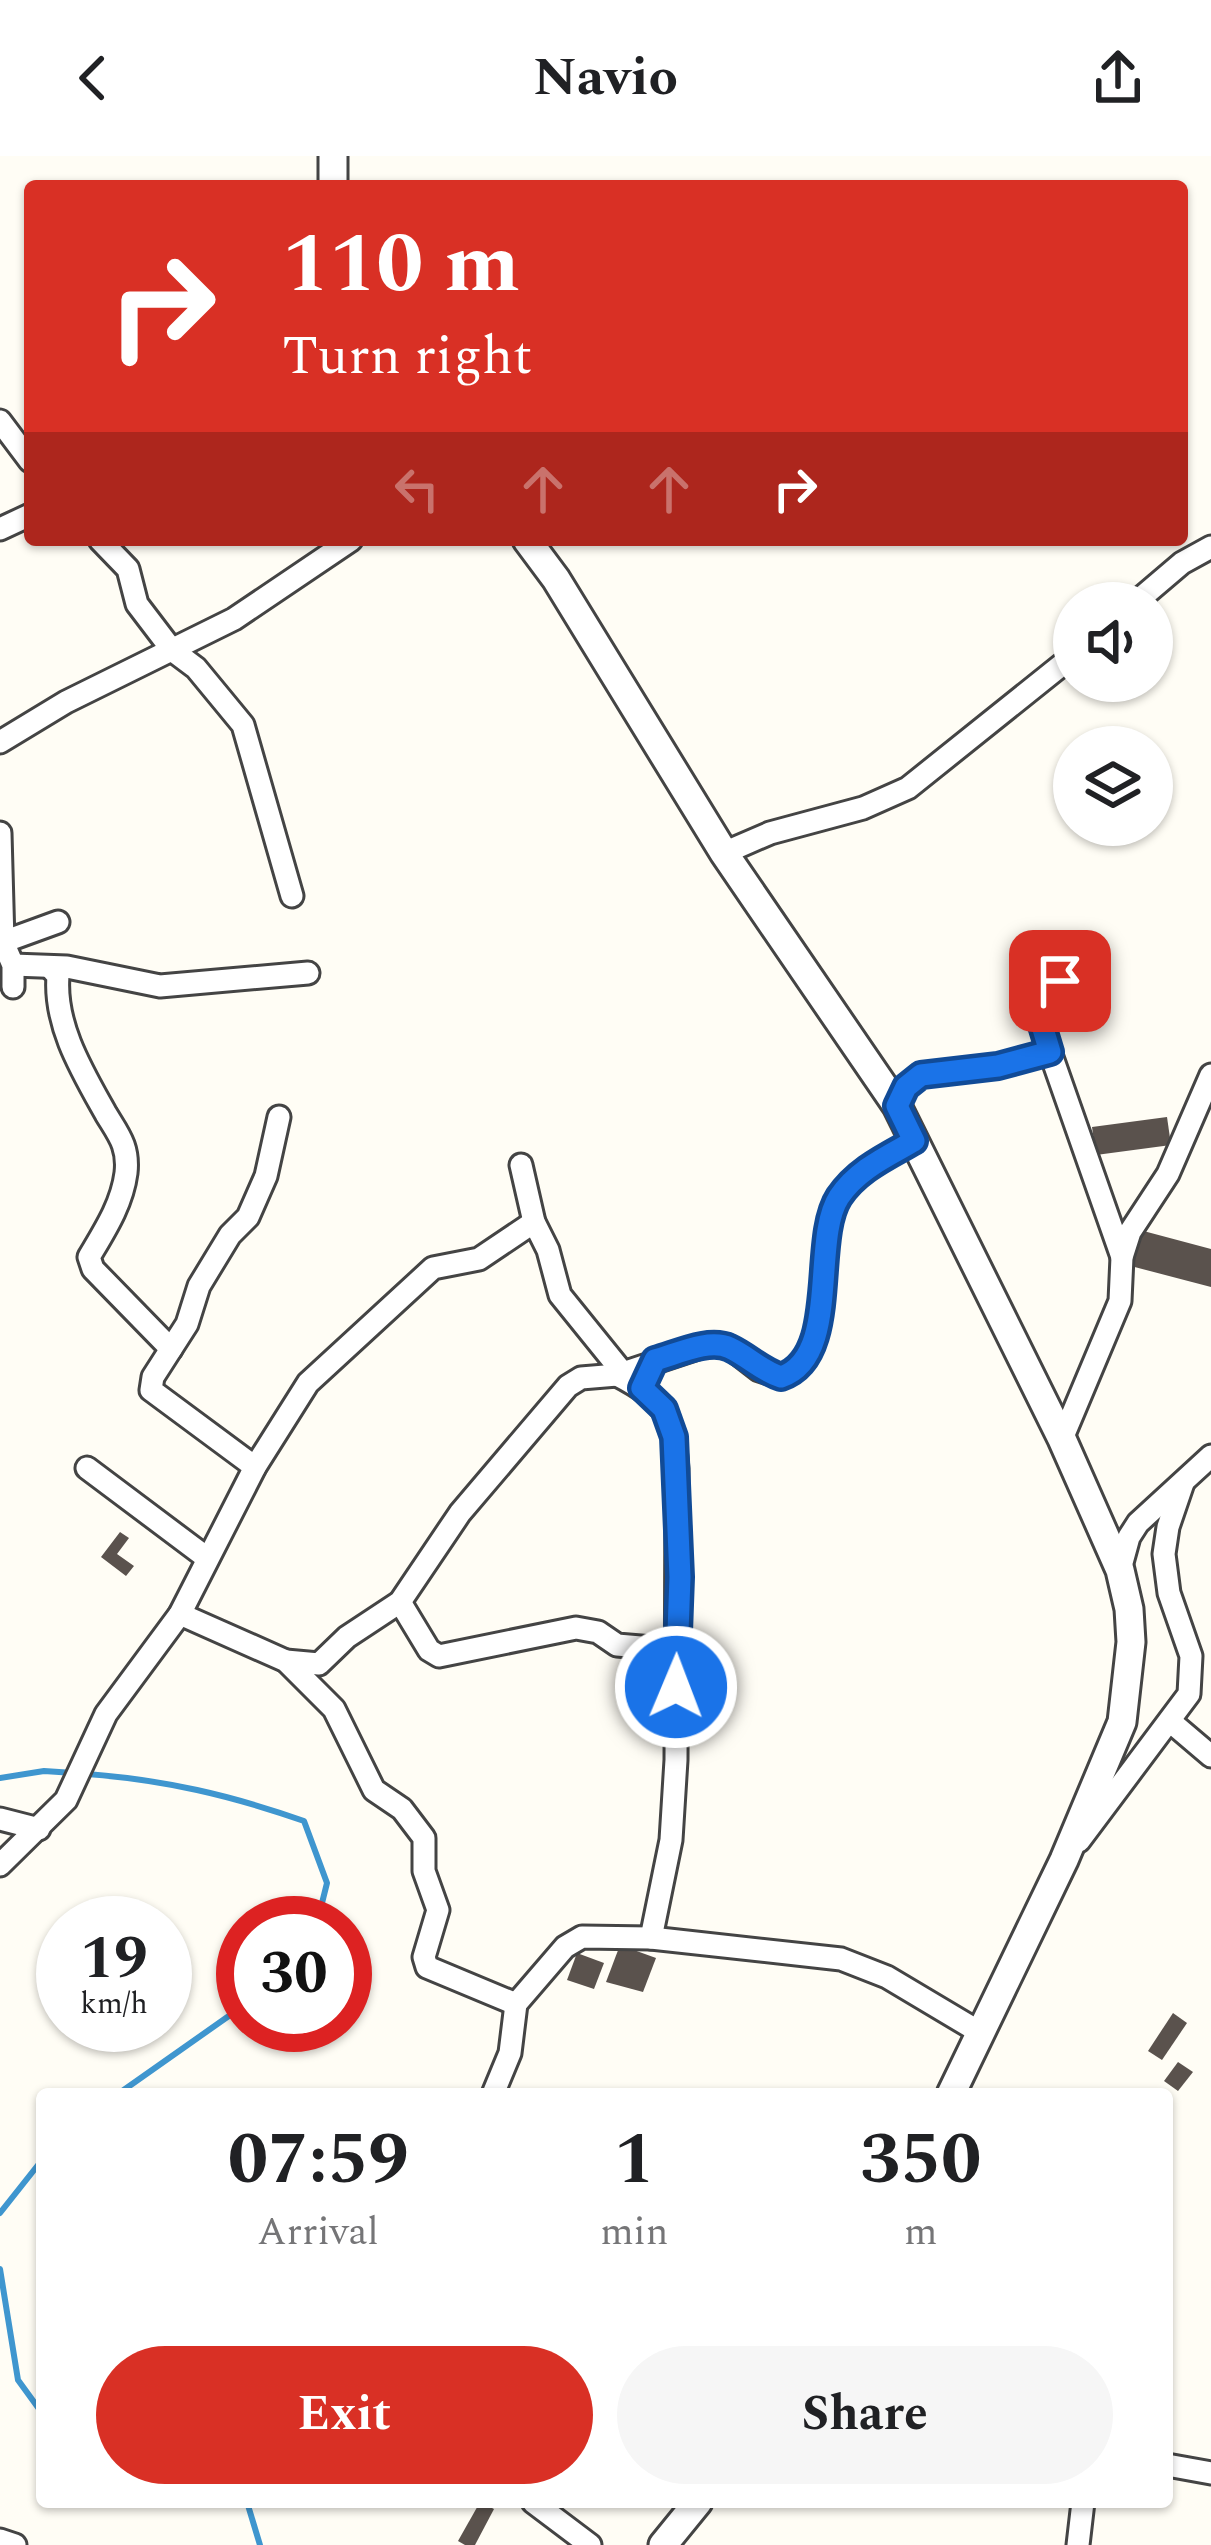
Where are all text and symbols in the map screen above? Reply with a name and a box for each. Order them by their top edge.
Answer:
text: Navio [533,37,678,119]
icon: back [60,45,126,111]
icon: share [1085,45,1151,111]
text: 110 m [282,201,520,329]
icon: right [84,228,240,384]
text: Turn right [282,316,532,398]
icon: left [384,456,450,522]
icon: ahead [510,456,576,522]
icon: ahead [636,456,702,522]
icon: right [762,456,828,522]
map controls [1053,582,1173,846]
button: sound [1053,582,1173,702]
button: layers [1053,726,1173,846]
pin [1009,930,1111,1032]
icon: arrive [1027,948,1093,1014]
position arrow [613,1624,739,1750]
speed limit sign: 30 [216,1896,372,2052]
text: 19 [80,1913,148,2005]
text: km/h [80,1981,148,2027]
text: 07:59 [228,2106,409,2215]
text: 1 [614,2106,655,2215]
text: 350 [860,2106,981,2215]
text: Arrival [257,2203,379,2262]
text: min [600,2203,668,2262]
text: m [904,2203,937,2262]
button: Exit [96,2346,593,2484]
button: Share [617,2346,1113,2484]

